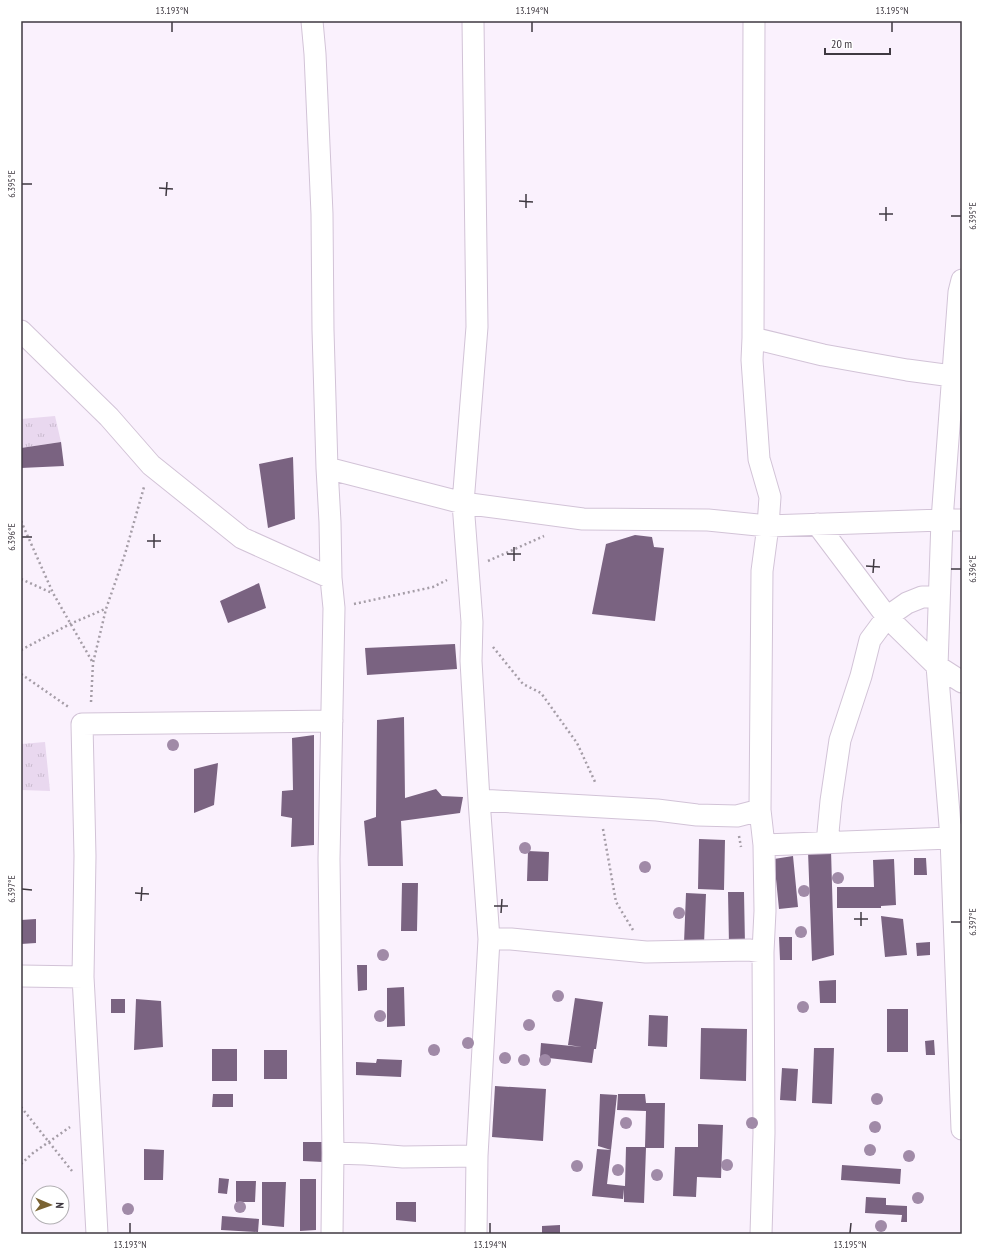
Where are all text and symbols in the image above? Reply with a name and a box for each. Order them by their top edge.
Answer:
text: 13.193°N [155,4,189,17]
text: 13.194°N [515,4,549,17]
text: 13.195°N [875,4,909,17]
scale bar [825,30,890,56]
text: 20 m [831,36,852,51]
text: 6.395°E [5,170,18,198]
text: 6.395°E [966,202,979,230]
text: 6.396°E [5,523,18,551]
text: 6.396°E [966,555,979,583]
text: 6.397°E [5,875,18,903]
text: 6.397°E [966,908,979,936]
north arrow [30,1185,70,1225]
text: N [53,1202,67,1209]
text: 13.193°N [113,1238,147,1251]
text: 13.194°N [473,1238,507,1251]
text: 13.195°N [833,1238,867,1251]

